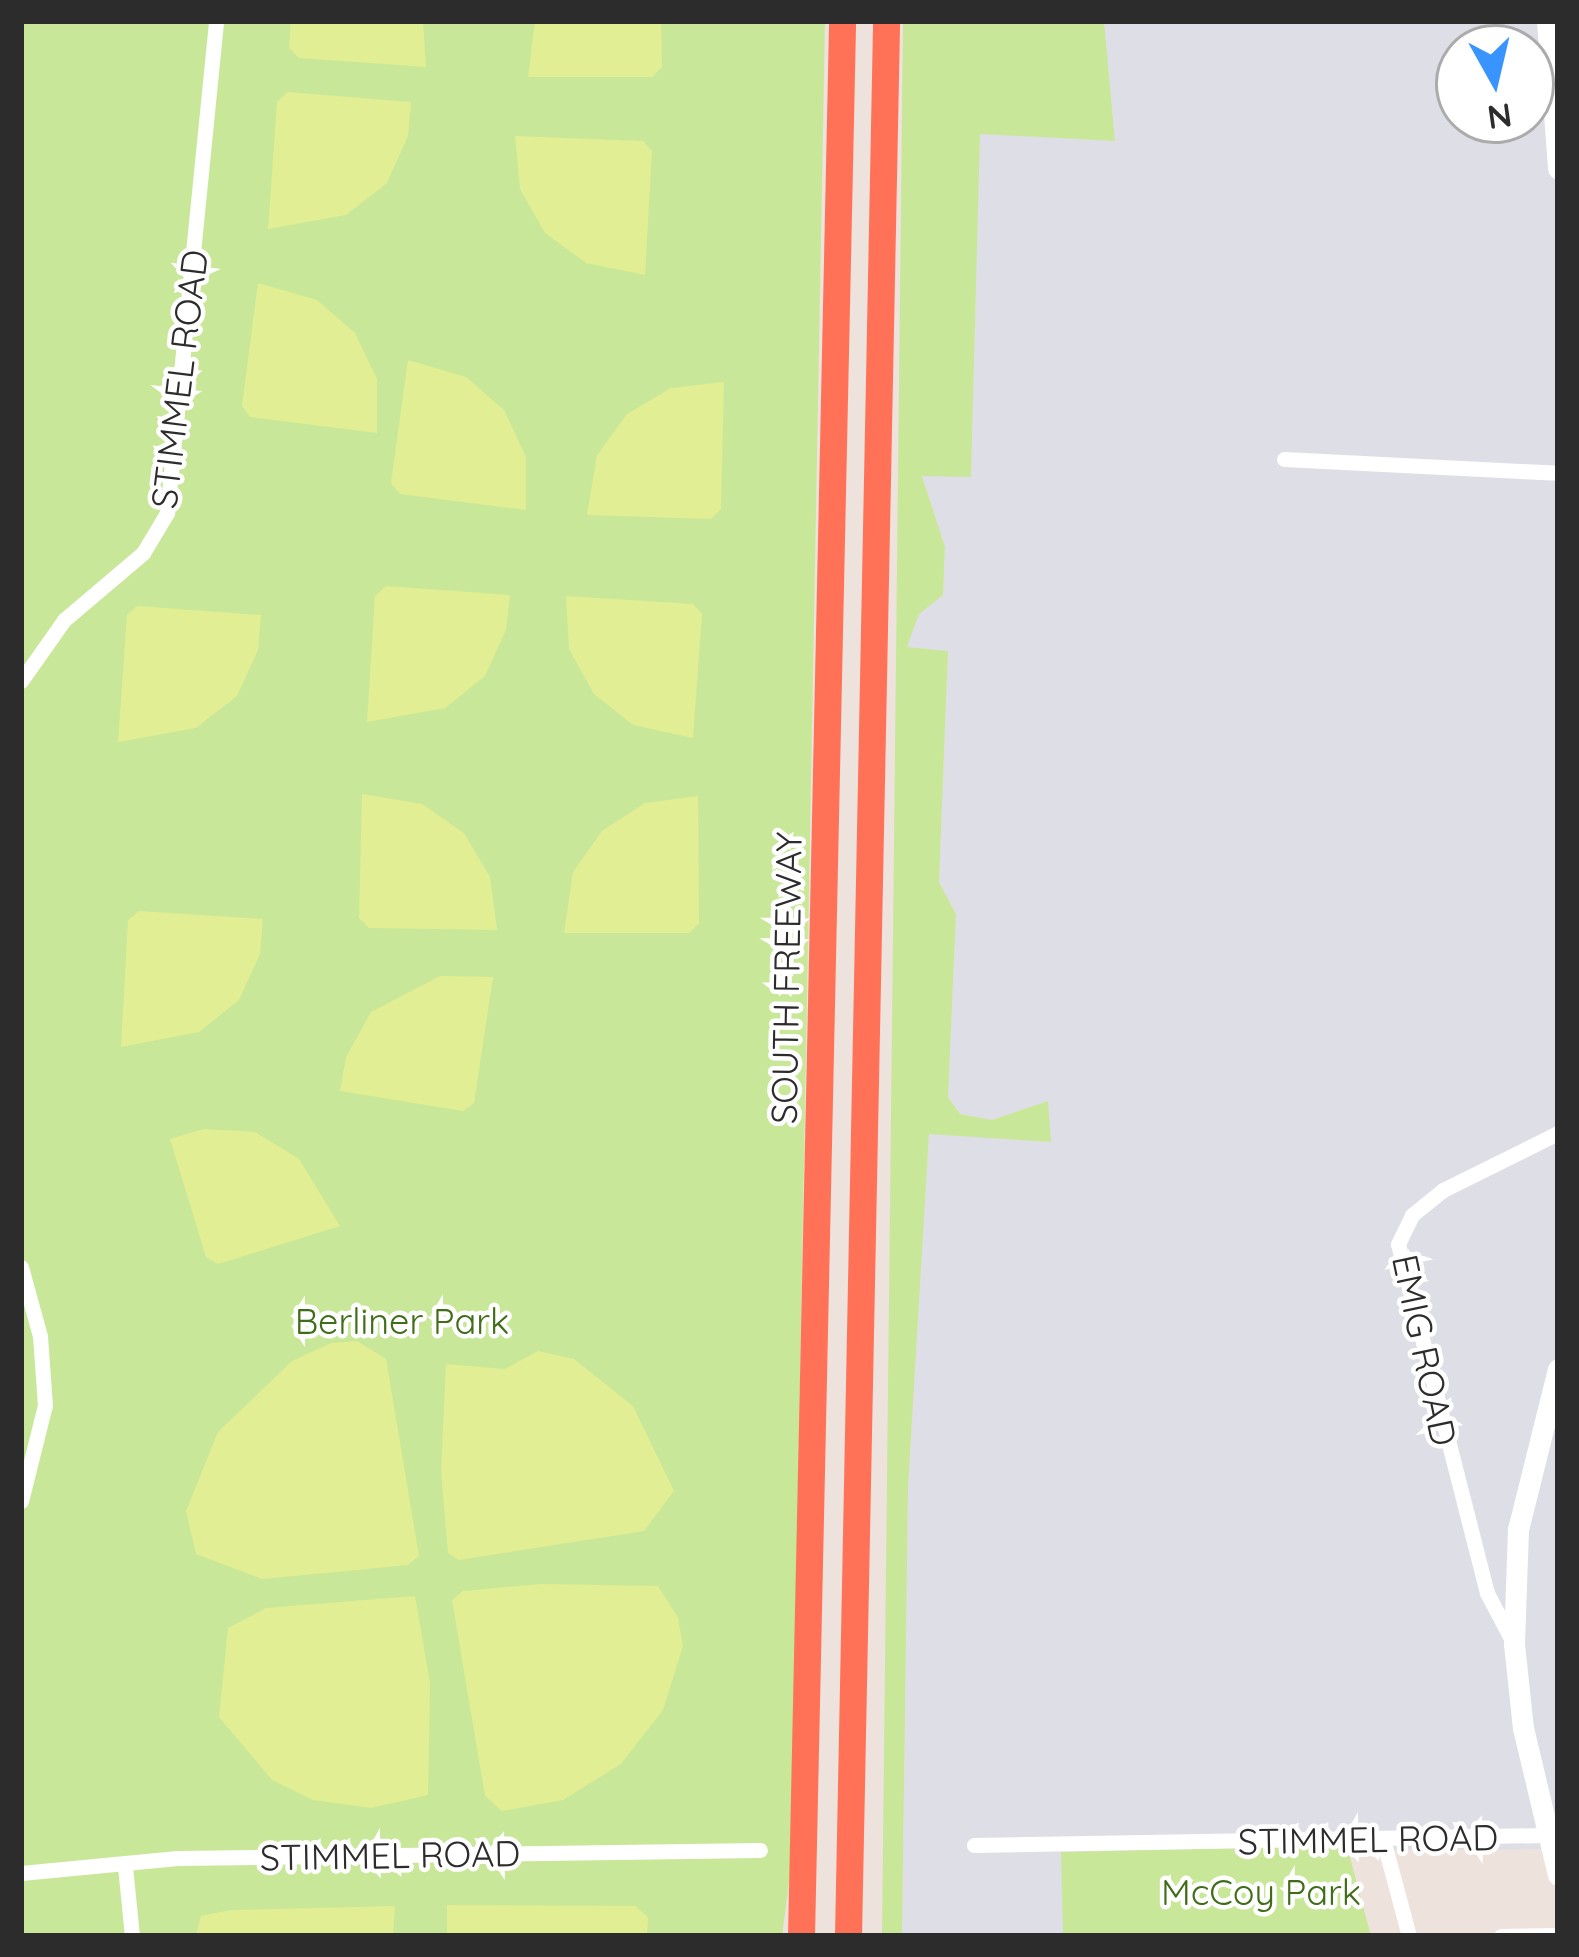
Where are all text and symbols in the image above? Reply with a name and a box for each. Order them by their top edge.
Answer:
north arrow [1435,24,1555,144]
text: N [1485,95,1515,139]
street label: STIMMEL ROAD [142,247,216,511]
street label: SOUTH FREEWAY [762,832,810,1124]
street label: EMIG ROAD [1384,1250,1466,1450]
park label: Berliner Park [295,1299,509,1343]
street label: STIMMEL ROAD [1238,1815,1498,1863]
street label: STIMMEL ROAD [260,1831,520,1879]
park label: McCoy Park [1161,1870,1361,1914]

